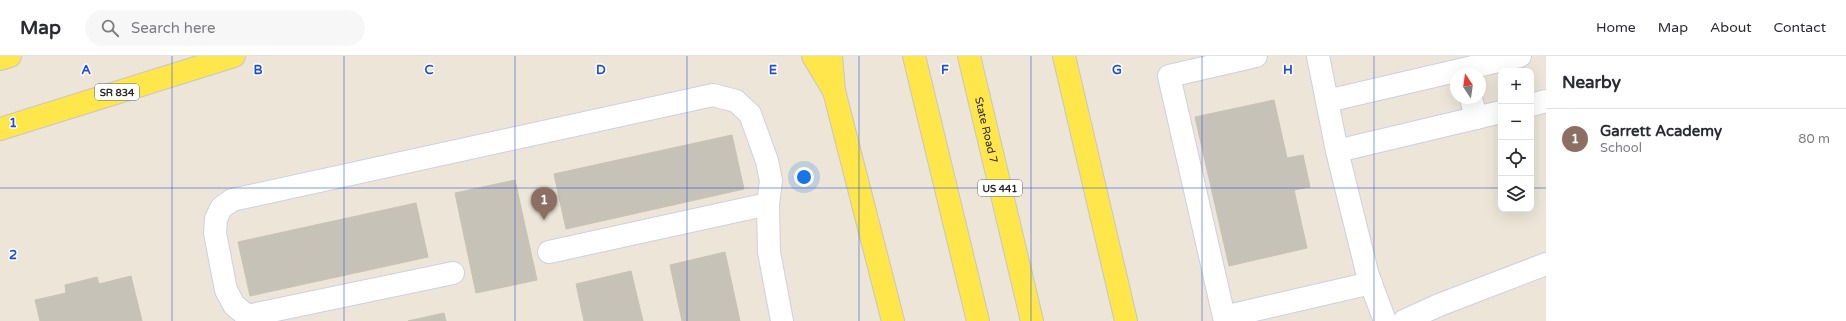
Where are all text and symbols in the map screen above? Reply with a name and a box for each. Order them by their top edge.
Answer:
search box [85,10,365,46]
text: Map [20,17,61,39]
icon: search [99,17,121,39]
text: Search here [131,19,215,37]
text: Home [1596,19,1636,36]
text: Map [1658,19,1688,36]
text: About [1710,19,1752,36]
text: Contact [1774,19,1826,36]
text: A [81,62,91,78]
text: B [253,62,263,78]
text: C [424,62,434,78]
text: D [596,62,606,78]
text: E [769,62,777,78]
text: F [941,62,949,78]
text: G [1112,62,1122,78]
text: H [1283,62,1293,78]
north arrow [1450,68,1486,104]
map controls [1498,68,1534,212]
button: + [1498,68,1534,104]
text: Nearby [1562,72,1621,93]
road number: SR 834 [95,84,139,100]
street label: State Road 7 [972,96,1000,164]
button: − [1498,104,1534,140]
text: 1 [9,115,17,131]
text: Garrett Academy [1600,122,1722,140]
text: 1 [1571,131,1579,147]
text: 80 m [1798,131,1830,147]
button: locate [1498,140,1534,176]
text: School [1600,140,1642,156]
your location [794,167,814,187]
button: layers [1498,176,1534,212]
road number: US 441 [978,180,1022,196]
pin: 1 [531,187,557,220]
text: 2 [9,247,17,263]

